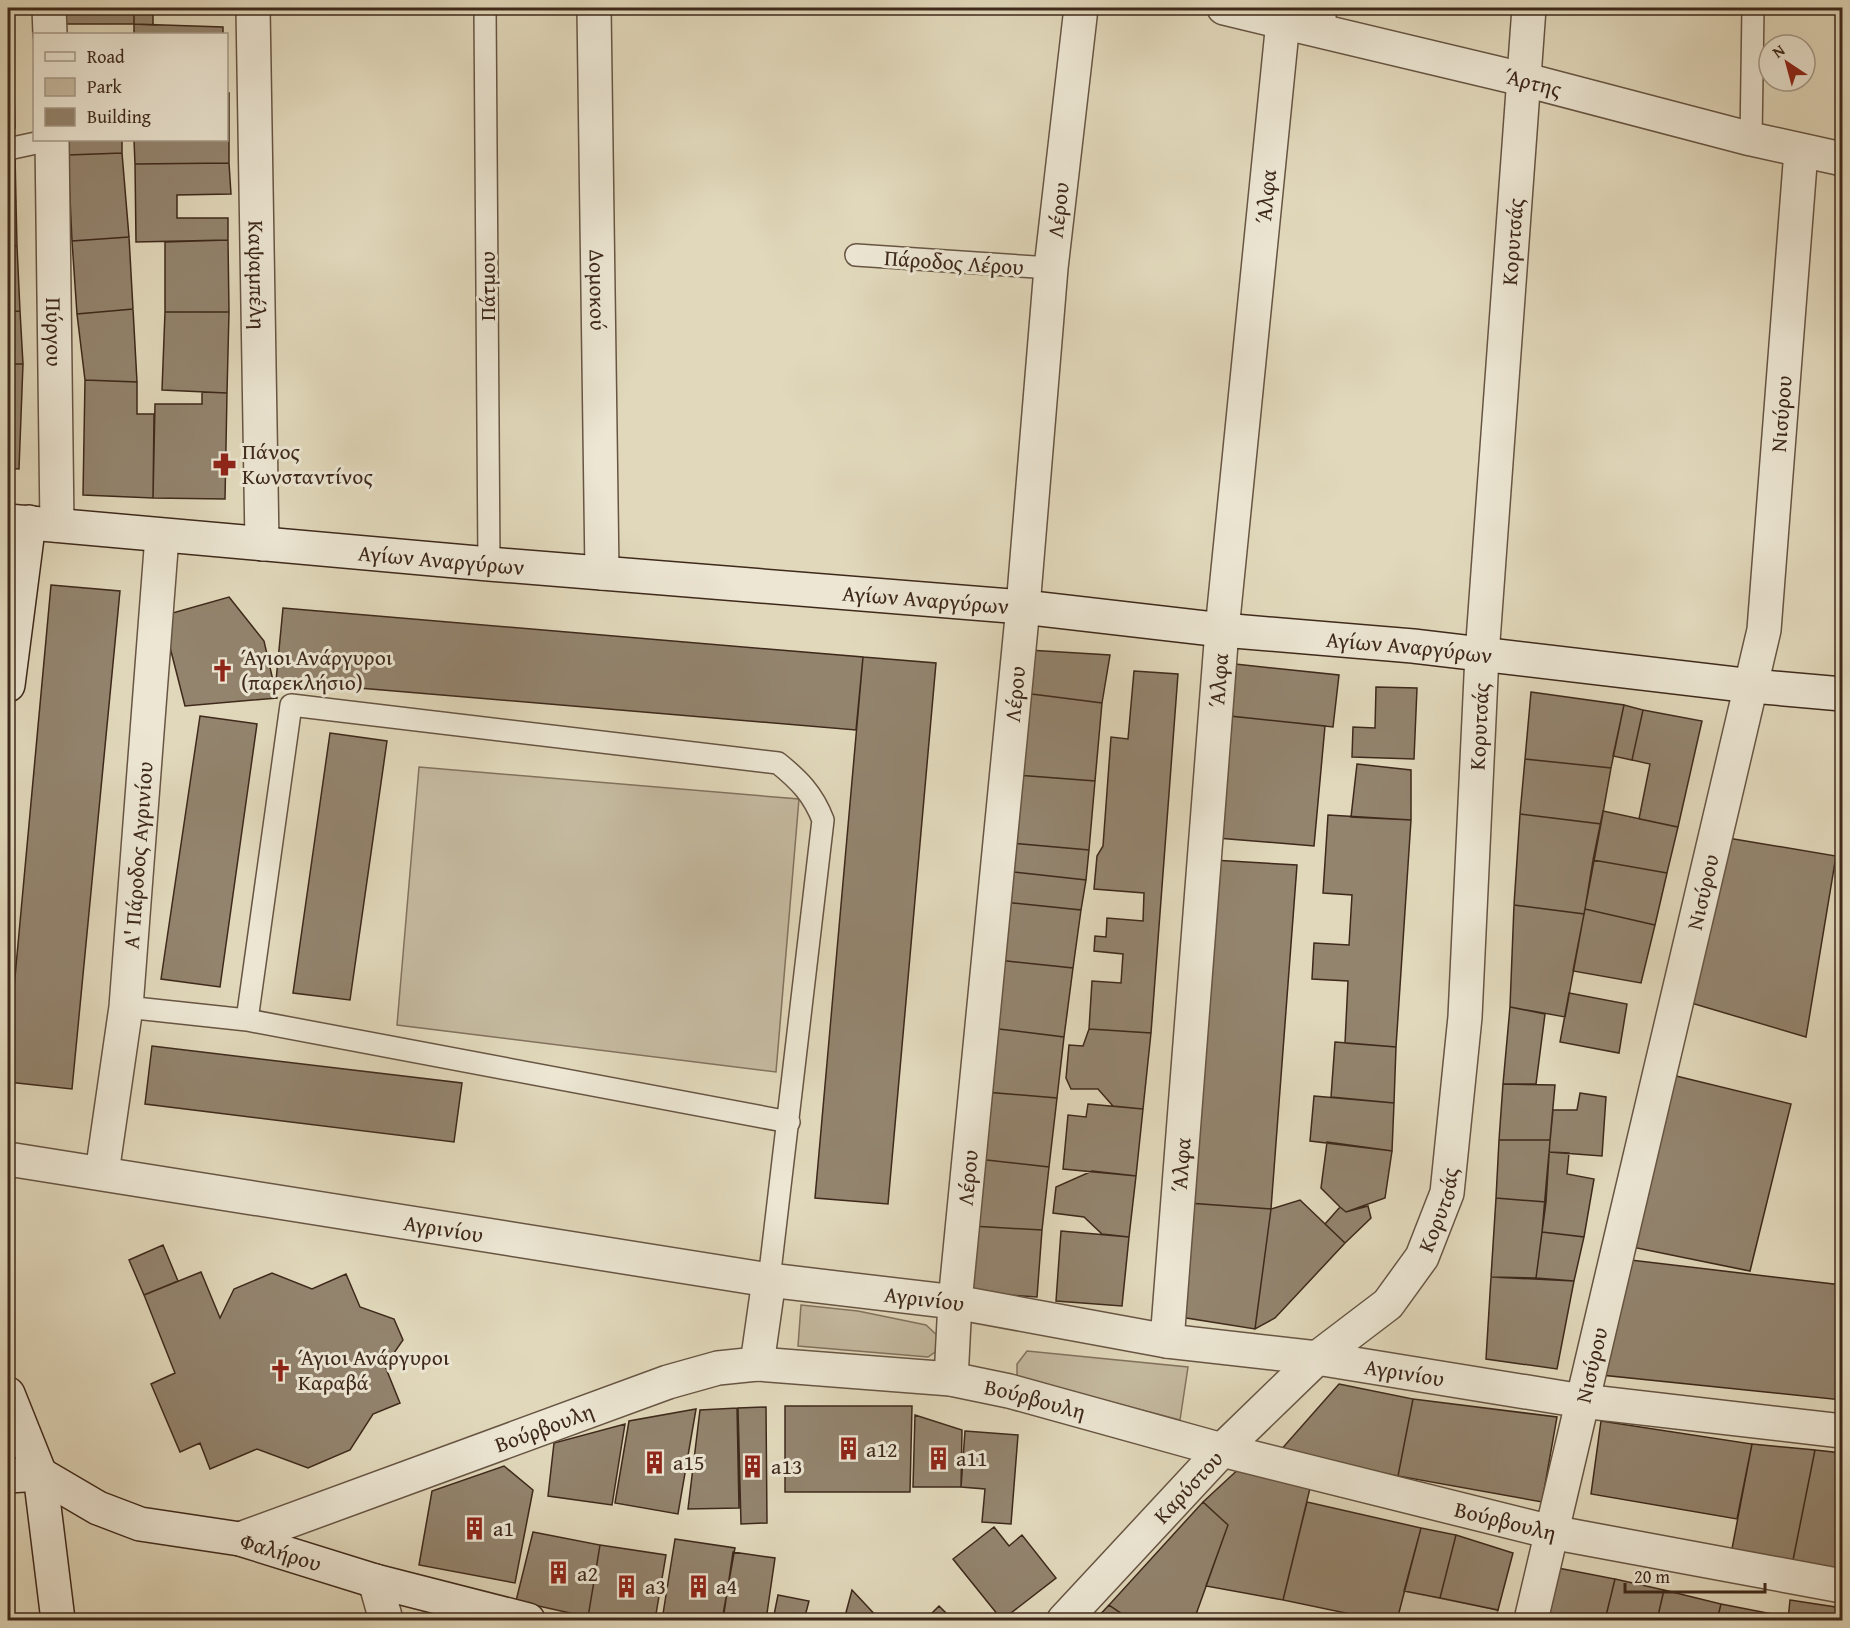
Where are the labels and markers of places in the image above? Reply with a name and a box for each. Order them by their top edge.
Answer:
place label: Πάνος Κωνσταντίνος [242,435,374,492]
pharmacy icon: Πάνος Κωνσταντίνος [211,451,237,477]
place label: Άγιοι Ανάργυροι (παρεκλήσιο) [241,641,393,698]
church icon: Άγιοι Ανάργυροι (παρεκλήσιο) [210,657,236,683]
place label: Άγιοι Ανάργυροι Καραβά [298,1341,450,1398]
church icon: Άγιοι Ανάργυροι Καραβά [267,1357,293,1383]
place label: a12 [866,1433,898,1465]
building icon: a12 [835,1436,861,1462]
place label: a11 [956,1442,988,1474]
building icon: a11 [925,1445,951,1471]
place label: a15 [673,1446,705,1478]
building icon: a15 [642,1449,668,1475]
place label: a13 [771,1450,803,1482]
building icon: a13 [740,1453,766,1479]
place label: a1 [493,1512,514,1544]
building icon: a1 [462,1515,488,1541]
place label: a2 [577,1557,598,1589]
building icon: a2 [546,1560,572,1586]
place label: a3 [645,1570,666,1602]
place label: a4 [716,1570,737,1602]
building icon: a3 [614,1573,640,1599]
building icon: a4 [685,1573,711,1599]

